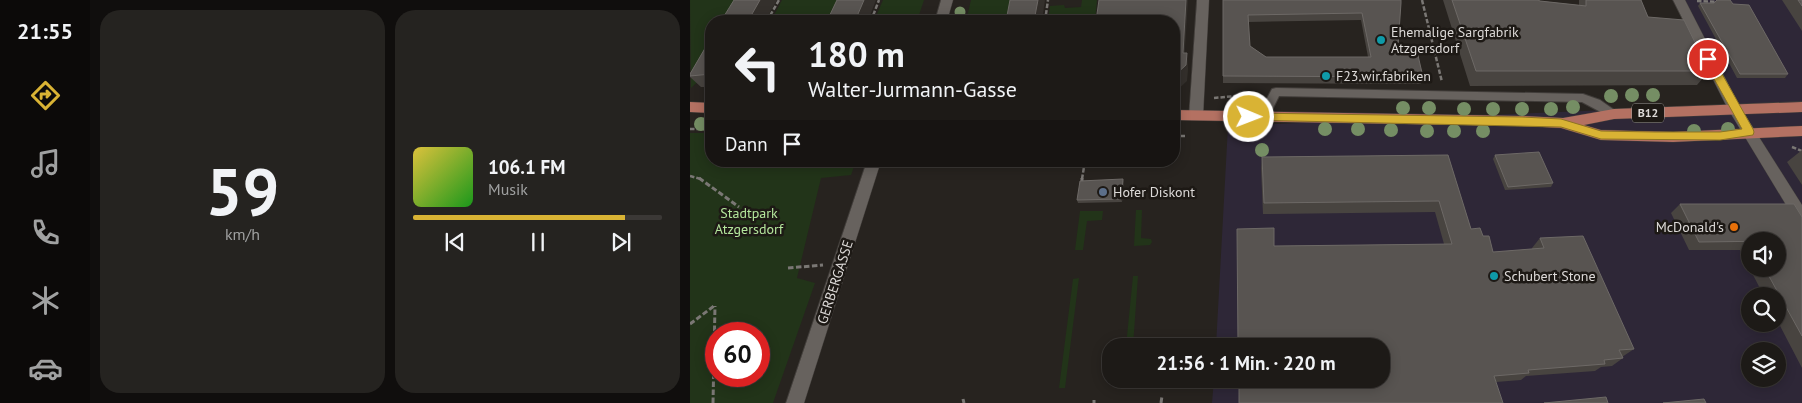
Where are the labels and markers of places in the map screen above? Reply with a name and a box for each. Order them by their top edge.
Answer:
place label: Ehemalige Sargfabrik Atzgersdorf [1391,23,1519,57]
marker: Ehemalige Sargfabrik Atzgersdorf [1375,34,1387,46]
pin [1687,38,1729,80]
place label: F23.wir.fabriken [1336,67,1431,85]
marker: F23.wir.fabriken [1320,70,1332,82]
place label: Hofer Diskont [1113,183,1195,201]
marker: Hofer Diskont [1097,186,1109,198]
place label: McDonald's [1656,218,1724,236]
marker: McDonald's [1728,221,1740,233]
place label: Schubert Stone [1504,267,1596,285]
marker: Schubert Stone [1488,270,1500,282]

